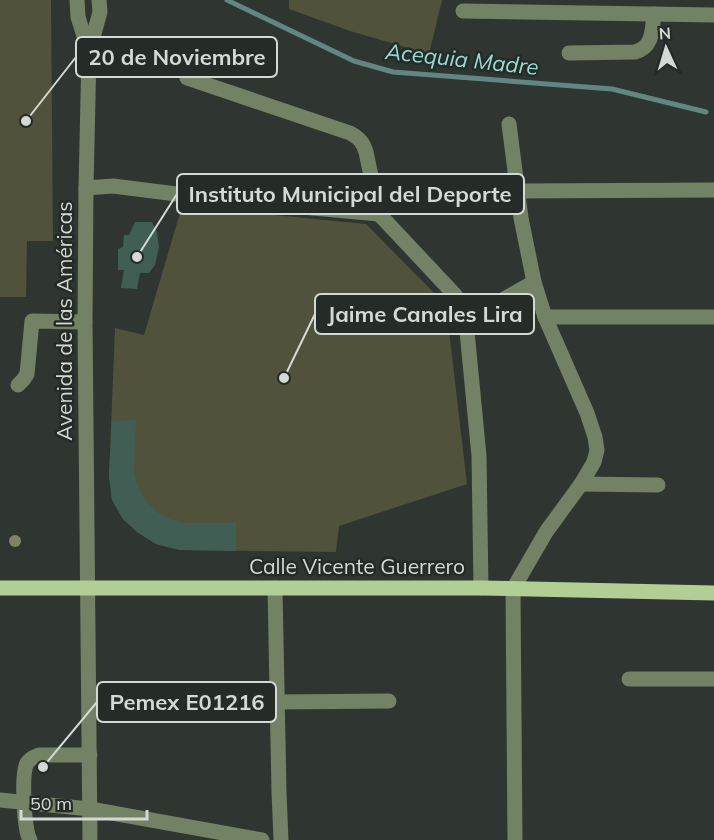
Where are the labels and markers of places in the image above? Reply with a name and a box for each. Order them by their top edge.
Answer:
callout: 20 de Noviembre [76,37,277,77]
callout: Instituto Municipal del Deporte [177,174,524,214]
callout: Jaime Canales Lira [315,294,534,334]
callout: Pemex E01216 [97,682,276,722]

